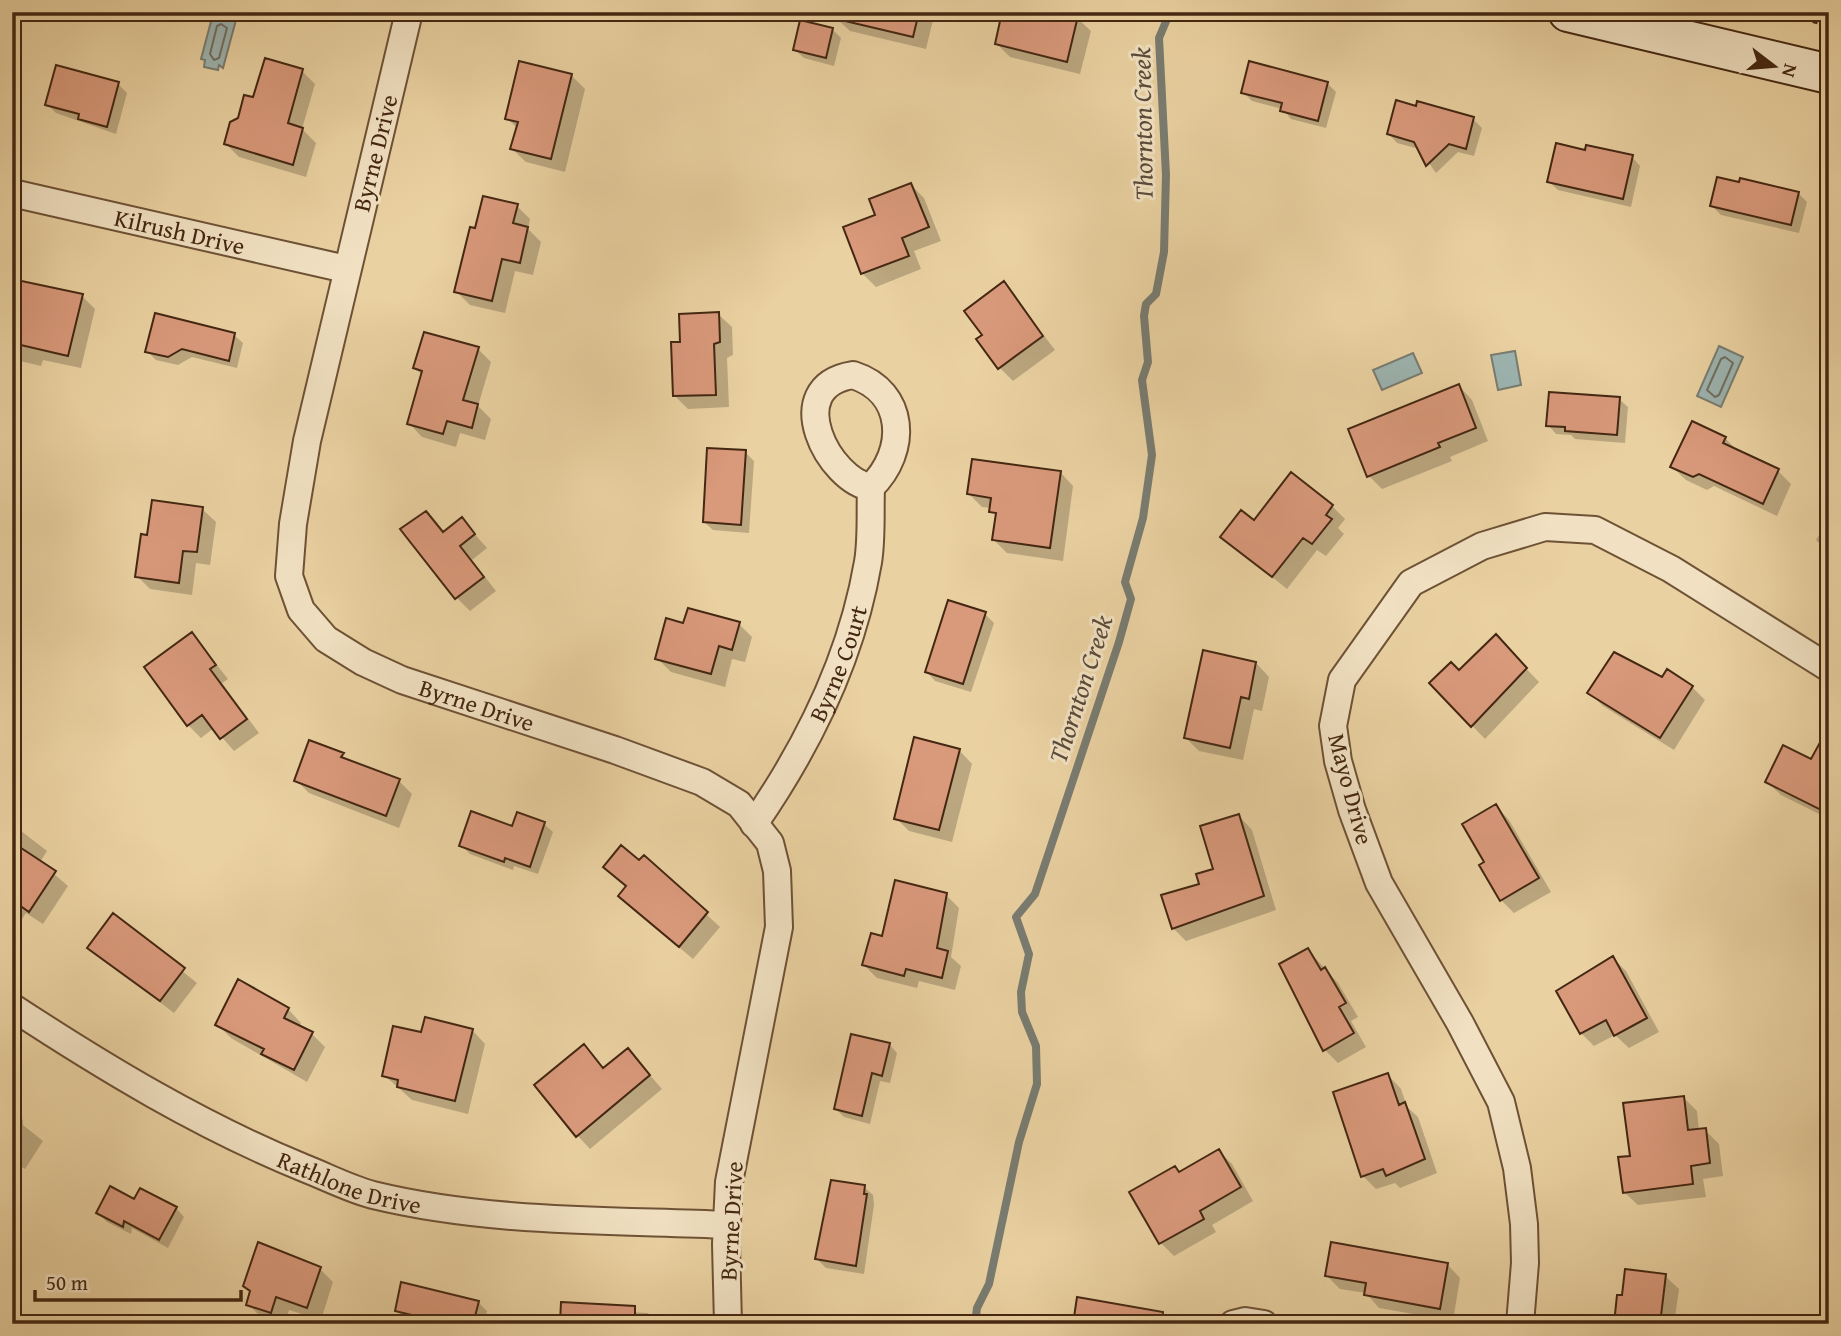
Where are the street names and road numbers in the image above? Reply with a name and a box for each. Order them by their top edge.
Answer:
street label: Byrne Drive [344,91,406,215]
street label: Kilrush Drive [111,199,248,263]
street label: Byrne Court [800,601,876,728]
street label: Byrne Drive [415,669,539,740]
street label: Mayo Drive [1319,729,1383,849]
street label: Rathlone Drive [272,1141,424,1222]
street label: Byrne Drive [710,1161,752,1281]

